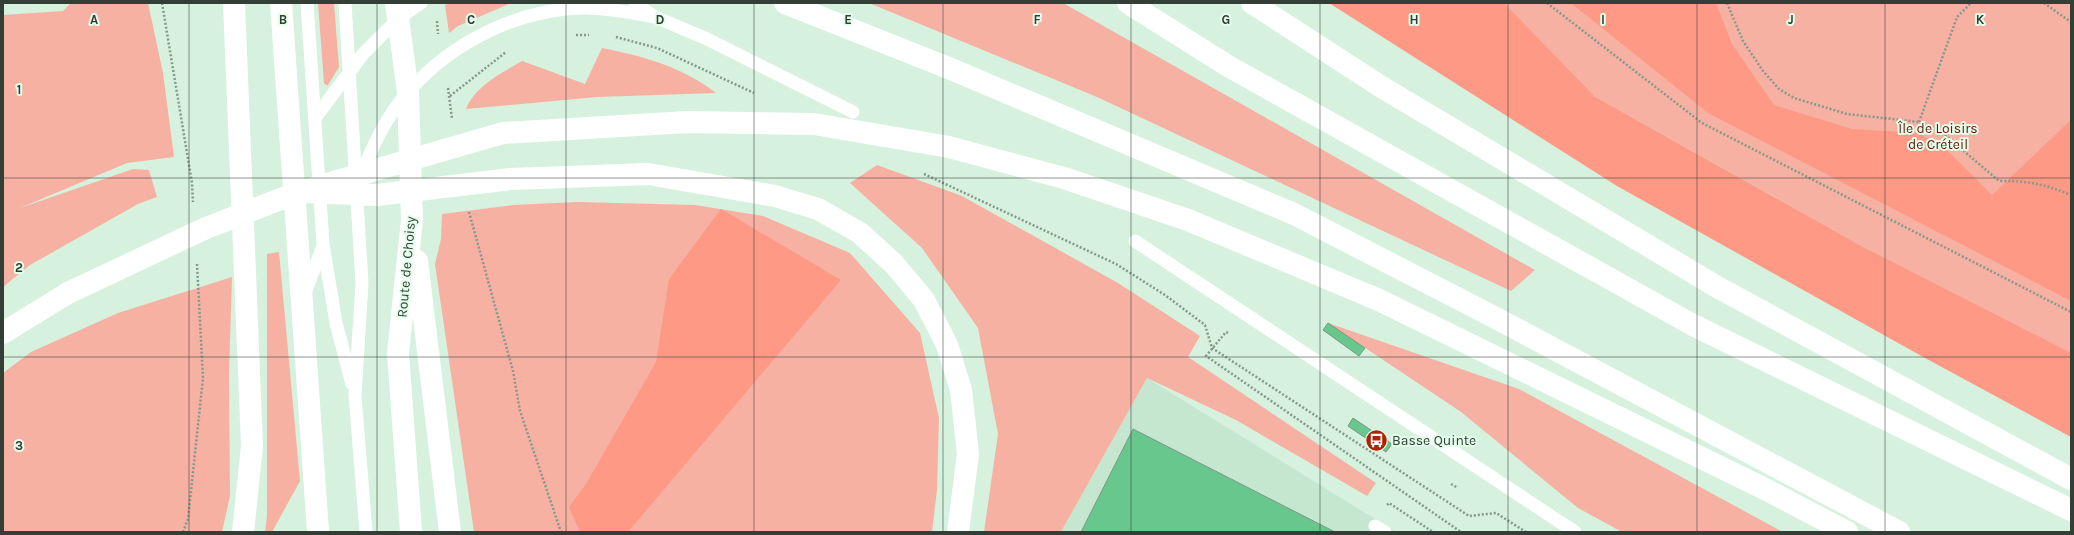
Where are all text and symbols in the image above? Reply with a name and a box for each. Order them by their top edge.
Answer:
text: A [90,12,98,27]
text: B [279,12,287,27]
text: C [467,12,475,27]
text: D [656,12,665,27]
text: E [844,12,852,27]
text: F [1033,12,1041,27]
text: G [1222,12,1230,27]
text: H [1409,12,1419,27]
text: I [1601,12,1605,27]
text: J [1788,12,1794,27]
text: K [1976,12,1985,27]
text: 1 [17,82,21,97]
park label: Île de Loisirs de Créteil [1897,120,1978,153]
street label: Route de Choisy [394,215,419,318]
text: 2 [15,260,23,275]
bus stop icon: Basse Quinte [1364,427,1390,453]
place label: Basse Quinte [1392,432,1476,449]
text: 3 [15,438,23,453]

